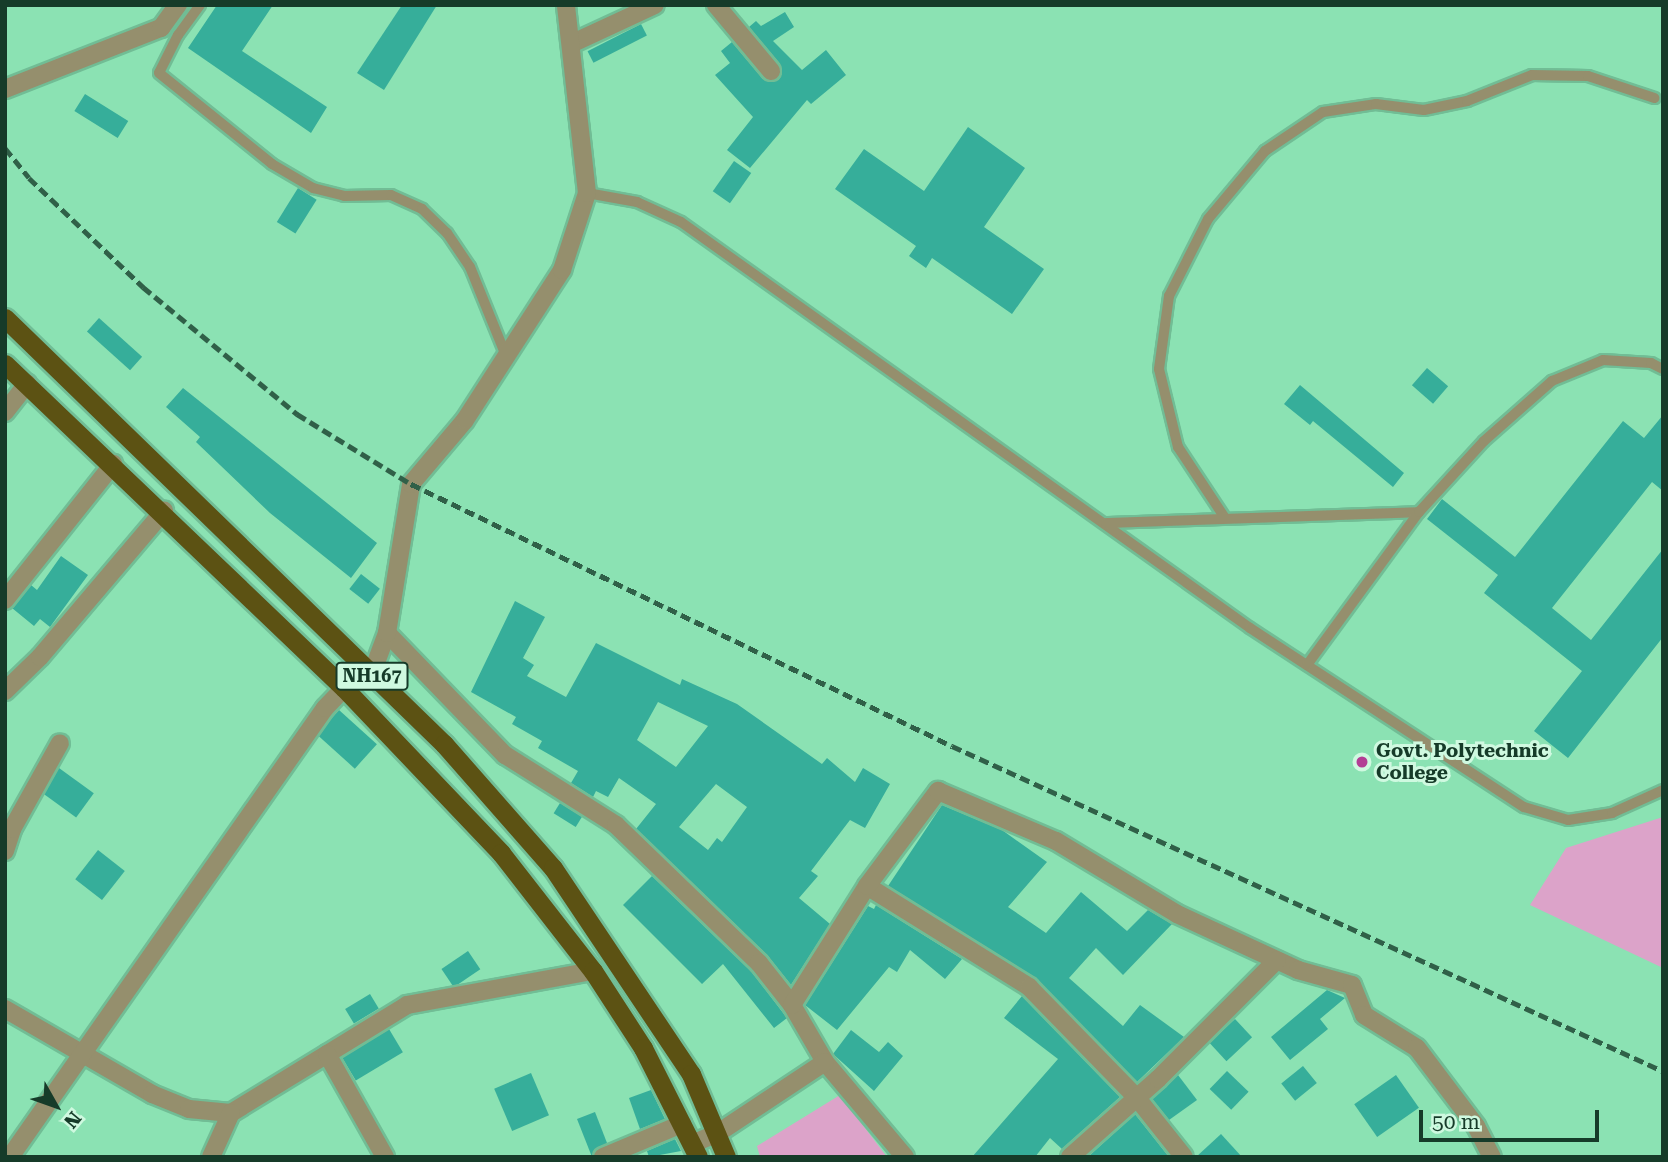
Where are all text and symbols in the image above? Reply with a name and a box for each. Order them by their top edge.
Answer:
road number: NH167 [335,662,409,690]
place label: Govt. Polytechnic College [1376,740,1549,784]
marker: Govt. Polytechnic College [1354,754,1370,770]
north arrow [21,1071,91,1141]
scale bar [1423,1096,1603,1140]
text: N [59,1107,86,1133]
text: 50 m [1432,1110,1480,1134]

